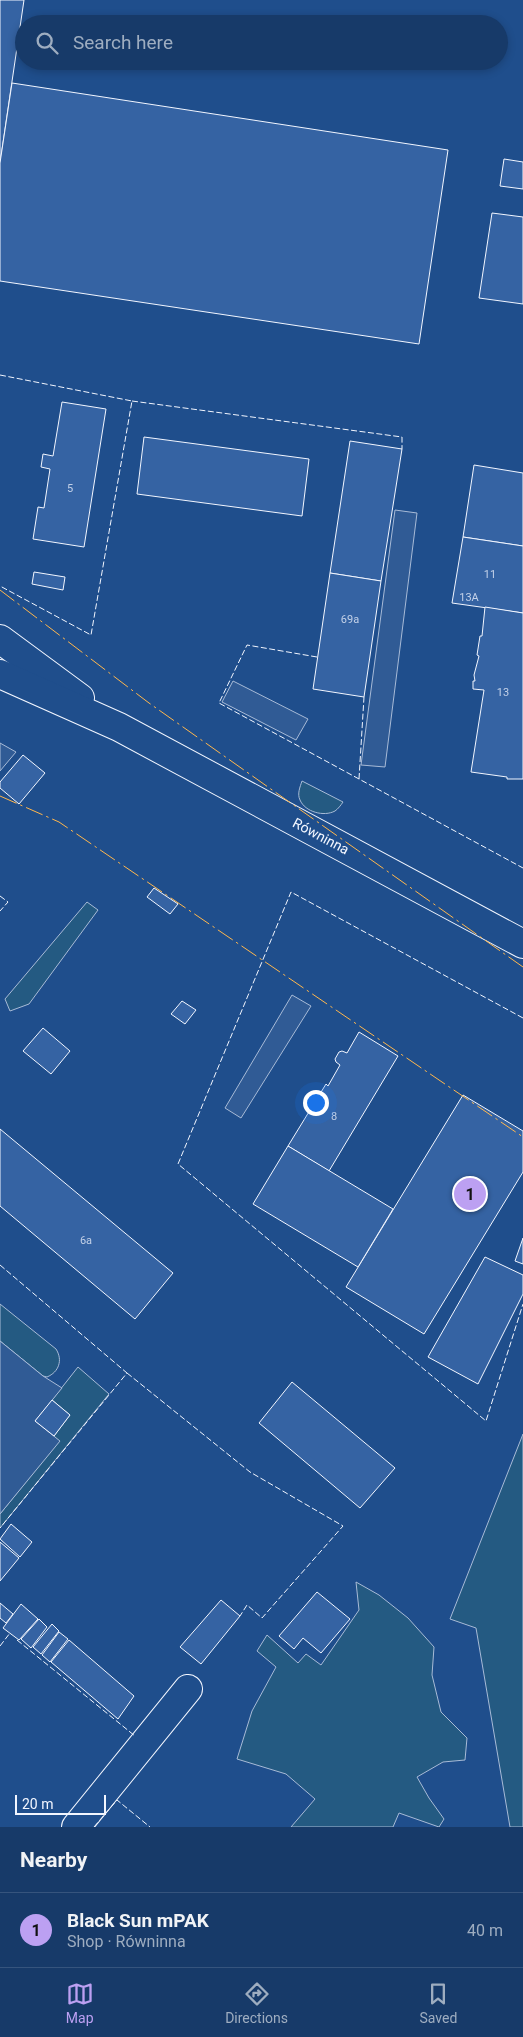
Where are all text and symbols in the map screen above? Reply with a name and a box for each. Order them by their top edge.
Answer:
search box [15,15,508,70]
icon: search [33,29,61,57]
text: Search here [73,31,173,54]
house number: 5 [67,482,73,495]
house number: 11 [484,568,496,581]
house number: 13A [459,591,480,604]
house number: 69a [341,613,359,626]
house number: 13 [497,686,509,699]
street label: Równinna [290,815,352,857]
your location [303,1090,329,1116]
house number: 8 [331,1110,337,1123]
pin: 1 [454,1175,486,1213]
house number: 6a [80,1234,92,1247]
scale bar [15,1792,106,1815]
text: 20 m [22,1796,54,1812]
text: Nearby [20,1848,87,1872]
text: Black Sun mPAK [67,1909,209,1932]
text: 1 [31,1921,41,1940]
text: 40 m [467,1921,503,1940]
text: Shop · Równinna [67,1932,186,1951]
tab: Map [66,1980,94,2026]
tab: Directions [225,1980,288,2026]
tab: Saved [419,1980,457,2026]

